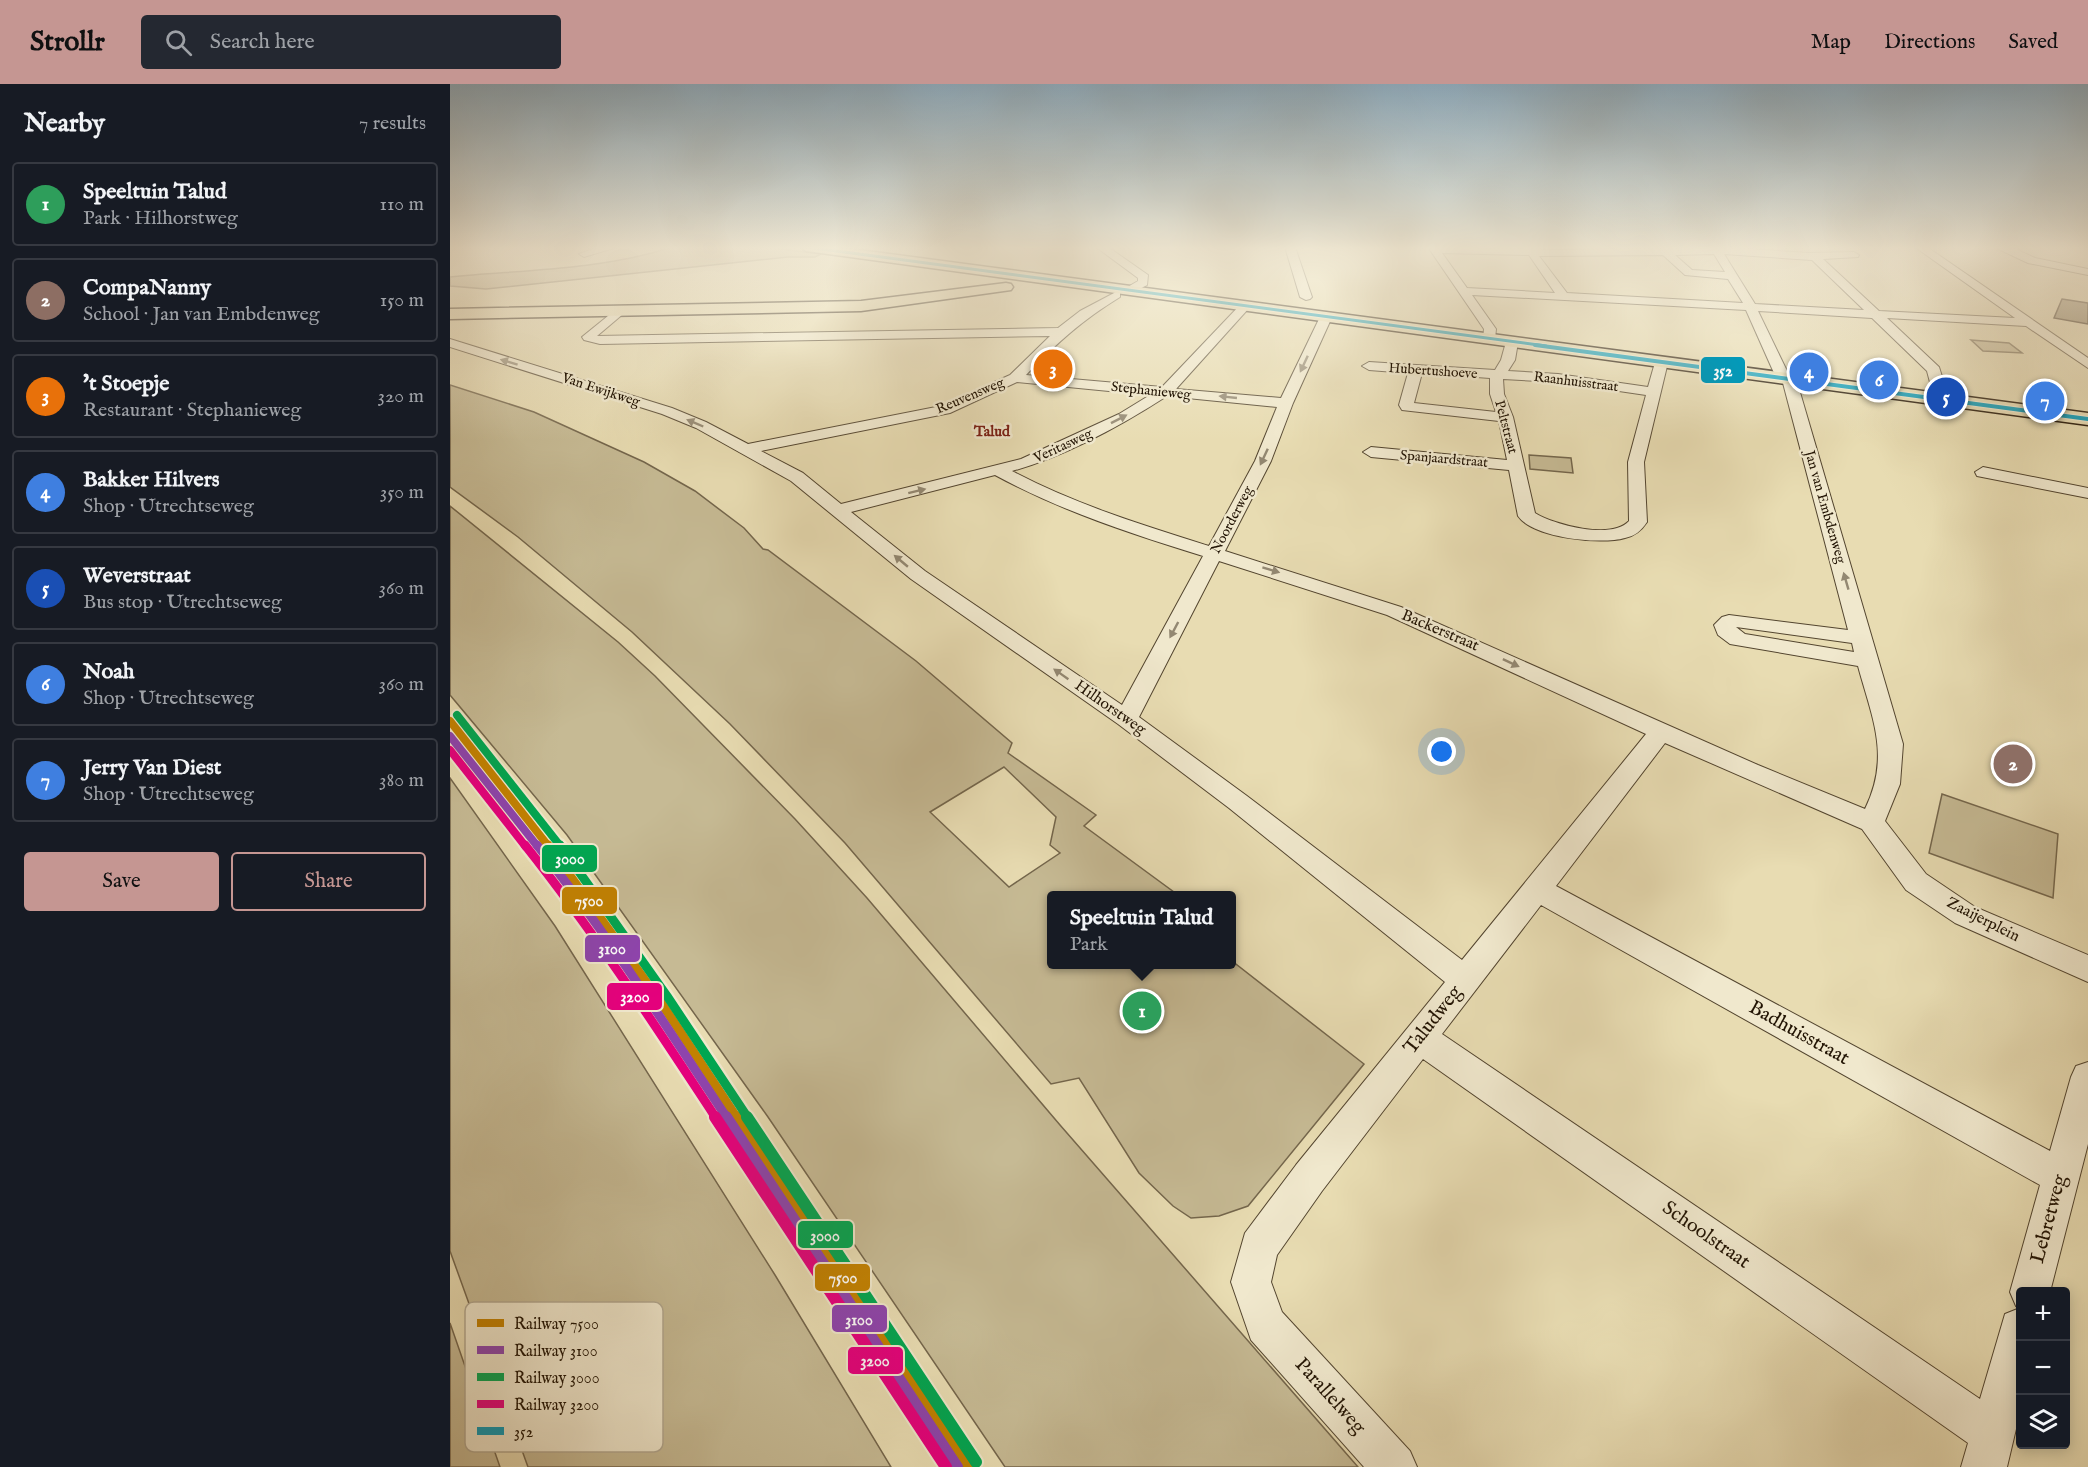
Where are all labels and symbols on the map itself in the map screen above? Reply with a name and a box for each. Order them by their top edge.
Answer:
pin: 3 [1034,346,1072,392]
pin: 4 [1790,350,1828,394]
one-way arrow [1299,355,1309,373]
line badge: 352 [1700,356,1746,384]
one-way arrow [500,357,518,366]
pin: 6 [1860,358,1898,402]
street label: Hubertushoeve [1388,359,1479,383]
text: 352 [1713,362,1733,382]
street label: Raanhuisstraat [1533,368,1620,396]
street label: Van Ewijkweg [559,369,643,411]
street label: Reuvensweg [933,373,1007,418]
pin: 5 [1926,374,1966,420]
street label: Stephanieweg [1110,378,1192,404]
pin: 7 [2026,378,2064,424]
one-way arrow [1218,392,1237,402]
street label: Peltstraat [1490,398,1522,456]
one-way arrow [1111,414,1128,424]
one-way arrow [685,418,703,428]
district label: Talud [973,422,1011,441]
street label: Veritasweg [1030,424,1096,468]
street label: Spanjaardstraat [1399,446,1489,472]
street label: Jan van Embdenweg [1800,446,1850,566]
one-way arrow [1260,448,1269,465]
street label: Noorderweg [1207,483,1258,557]
one-way arrow [907,486,926,496]
one-way arrow [894,556,909,568]
one-way arrow [1262,566,1280,575]
one-way arrow [1841,572,1850,590]
street label: Backerstraat [1398,606,1482,656]
one-way arrow [1169,621,1179,638]
one-way arrow [1503,658,1520,667]
one-way arrow [1053,668,1069,680]
street label: Hilhorstweg [1070,676,1150,740]
your location [1427,737,1456,766]
pin: 2 [1994,742,2032,786]
line badge: 3000 [541,844,598,873]
text: 3000 [555,850,585,870]
line badge: 7500 [561,886,618,915]
text: 7500 [575,892,604,912]
street label: Zaaijerplein [1943,893,2023,947]
line badge: 3100 [584,934,641,963]
text: 3100 [598,940,626,960]
street label: Taludweg [1398,979,1468,1060]
line badge: 3200 [606,982,663,1011]
text: 3200 [620,988,650,1008]
pin: 1 [1122,988,1162,1034]
street label: Badhuisstraat [1744,995,1854,1071]
street label: Lebretweg [2025,1171,2073,1266]
street label: Schoolstraat [1657,1196,1755,1274]
line badge: 3000 [797,1220,854,1249]
text: 3000 [810,1227,840,1247]
line badge: 7500 [814,1263,871,1292]
text: 7500 [829,1269,858,1289]
legend [465,1302,663,1452]
line badge: 3100 [831,1304,888,1333]
text: 3100 [845,1311,873,1331]
text: Railway 7500 [514,1315,599,1335]
text: Railway 3100 [514,1342,598,1362]
line badge: 3200 [847,1346,904,1375]
text: 3200 [860,1352,890,1372]
street label: Parallelweg [1289,1353,1372,1440]
text: Railway 3000 [514,1369,600,1389]
text: Railway 3200 [514,1396,599,1416]
text: 352 [514,1423,533,1443]

